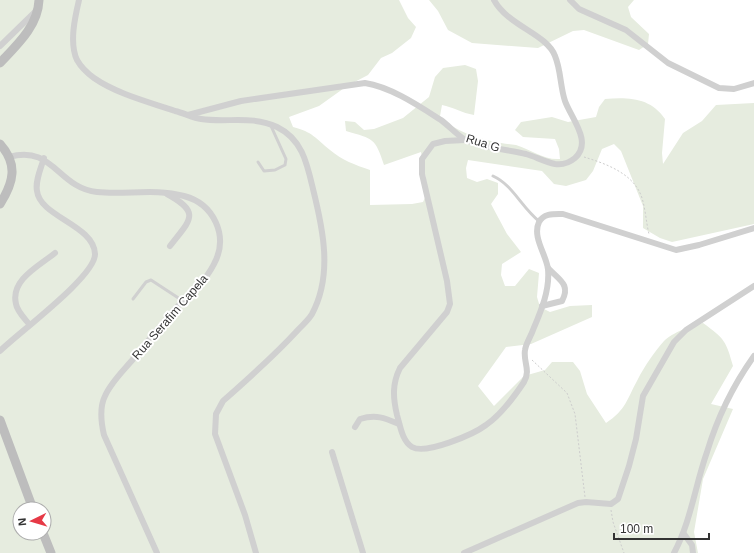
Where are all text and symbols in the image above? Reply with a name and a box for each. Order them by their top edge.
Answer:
street label: Rua G [464,131,502,155]
street label: Rua Serafim Capela [129,271,211,362]
north arrow [12,501,52,541]
scale bar [614,515,709,541]
text: N [16,517,28,526]
text: 100 m [620,522,653,536]

